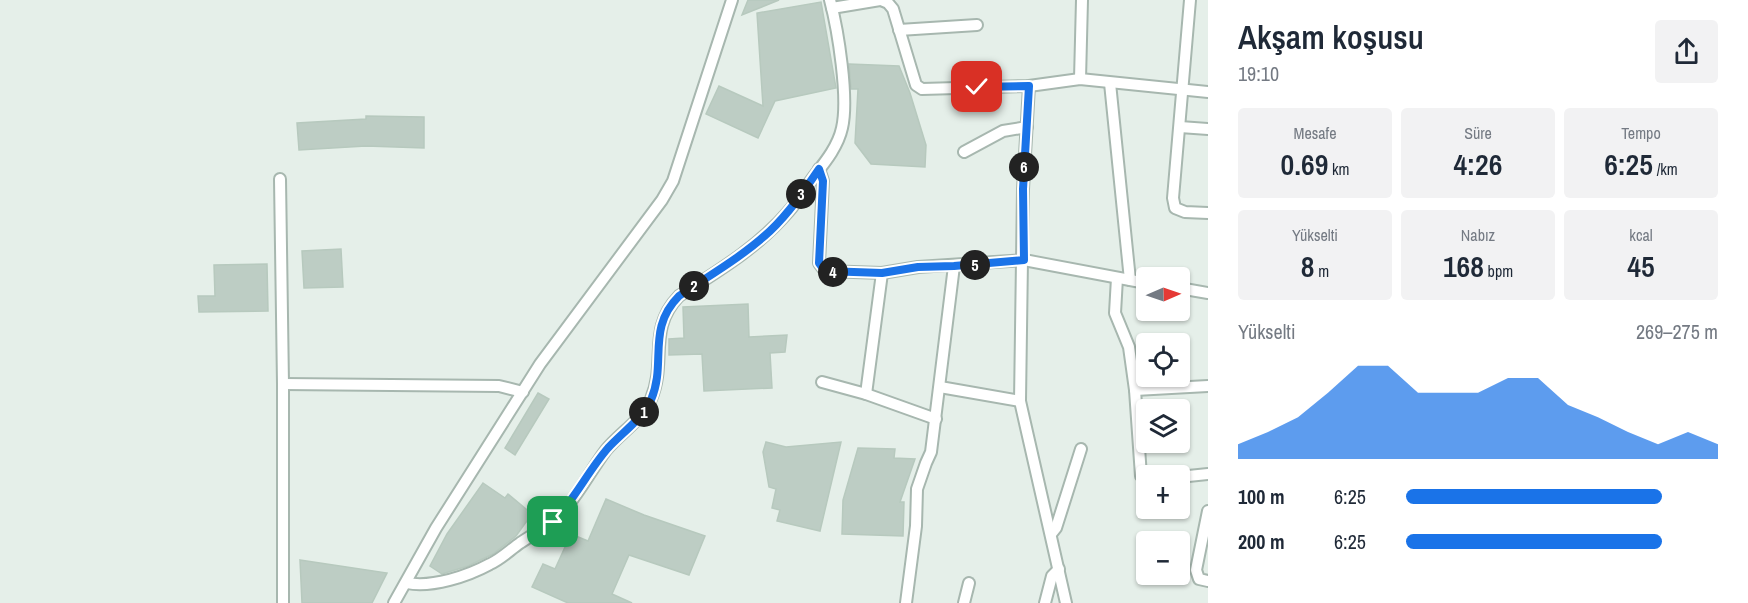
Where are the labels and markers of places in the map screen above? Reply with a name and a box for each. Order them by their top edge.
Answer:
pin [951,61,1002,112]
pin: 6 [1009,152,1039,182]
pin: 3 [786,179,816,209]
pin: 5 [960,250,990,280]
pin: 4 [818,257,848,287]
pin: 2 [679,271,709,301]
pin: 1 [629,397,659,427]
pin [527,496,578,547]

